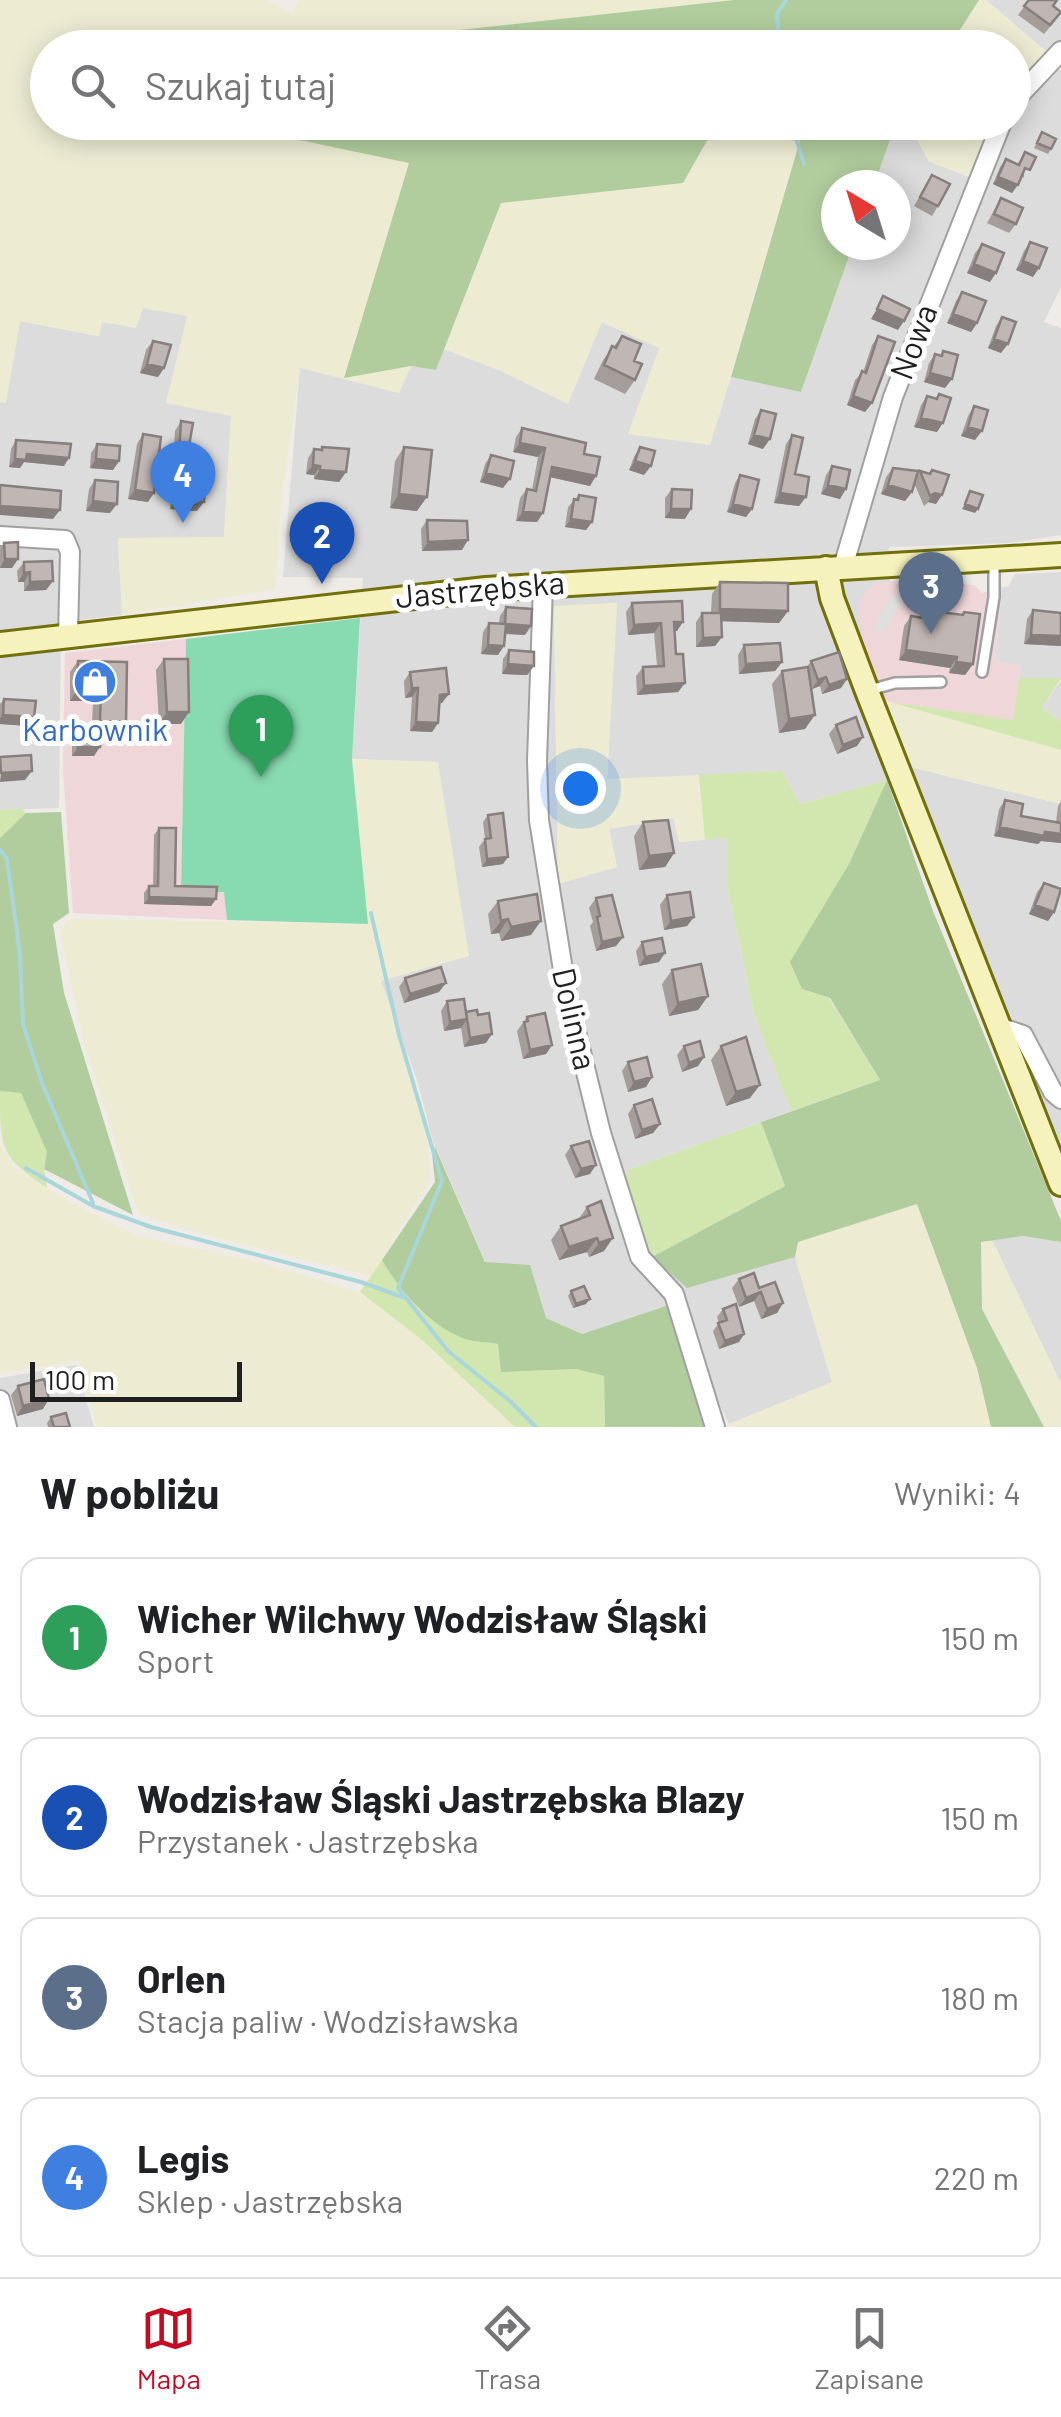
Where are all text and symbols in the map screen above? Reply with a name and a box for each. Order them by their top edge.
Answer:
search box [30,30,1031,140]
icon: search [65,58,120,113]
text: Szukaj tutaj [145,62,336,108]
north arrow [821,170,911,260]
street label: Nowa [881,298,944,384]
pin: 4 [150,440,216,523]
pin: 2 [290,502,354,584]
pin: 3 [898,552,964,634]
street label: Jastrzębska [394,562,566,614]
shop icon: Karbownik [72,659,118,705]
pin: 1 [228,694,294,777]
place label: Karbownik [22,709,168,747]
your location [555,763,606,814]
street label: Dolinna [546,964,606,1073]
scale bar [30,1357,242,1402]
text: 100 m [45,1362,115,1396]
text: W pobliżu [40,1467,219,1517]
text: Wyniki: 4 [894,1473,1021,1511]
text: Wicher Wilchwy Wodzisław Śląski [137,1595,707,1641]
text: 1 [69,1618,80,1656]
text: 150 m [940,1618,1019,1656]
text: Sport [137,1641,214,1679]
text: Wodzisław Śląski Jastrzębska Blazy [137,1775,745,1821]
text: 2 [66,1798,83,1836]
text: 150 m [940,1798,1019,1836]
text: Przystanek · Jastrzębska [137,1821,479,1859]
text: Orlen [137,1955,226,2001]
text: 3 [66,1978,83,2016]
text: 180 m [940,1978,1019,2016]
text: Stacja paliw · Wodzisławska [137,2001,519,2039]
text: Legis [137,2135,229,2181]
text: 4 [65,2158,84,2196]
text: 220 m [934,2158,1019,2196]
text: Sklep · Jastrzębska [137,2181,403,2219]
tab: Mapa [137,2301,201,2395]
tab: Trasa [474,2301,541,2395]
tab: Zapisane [814,2301,924,2395]

